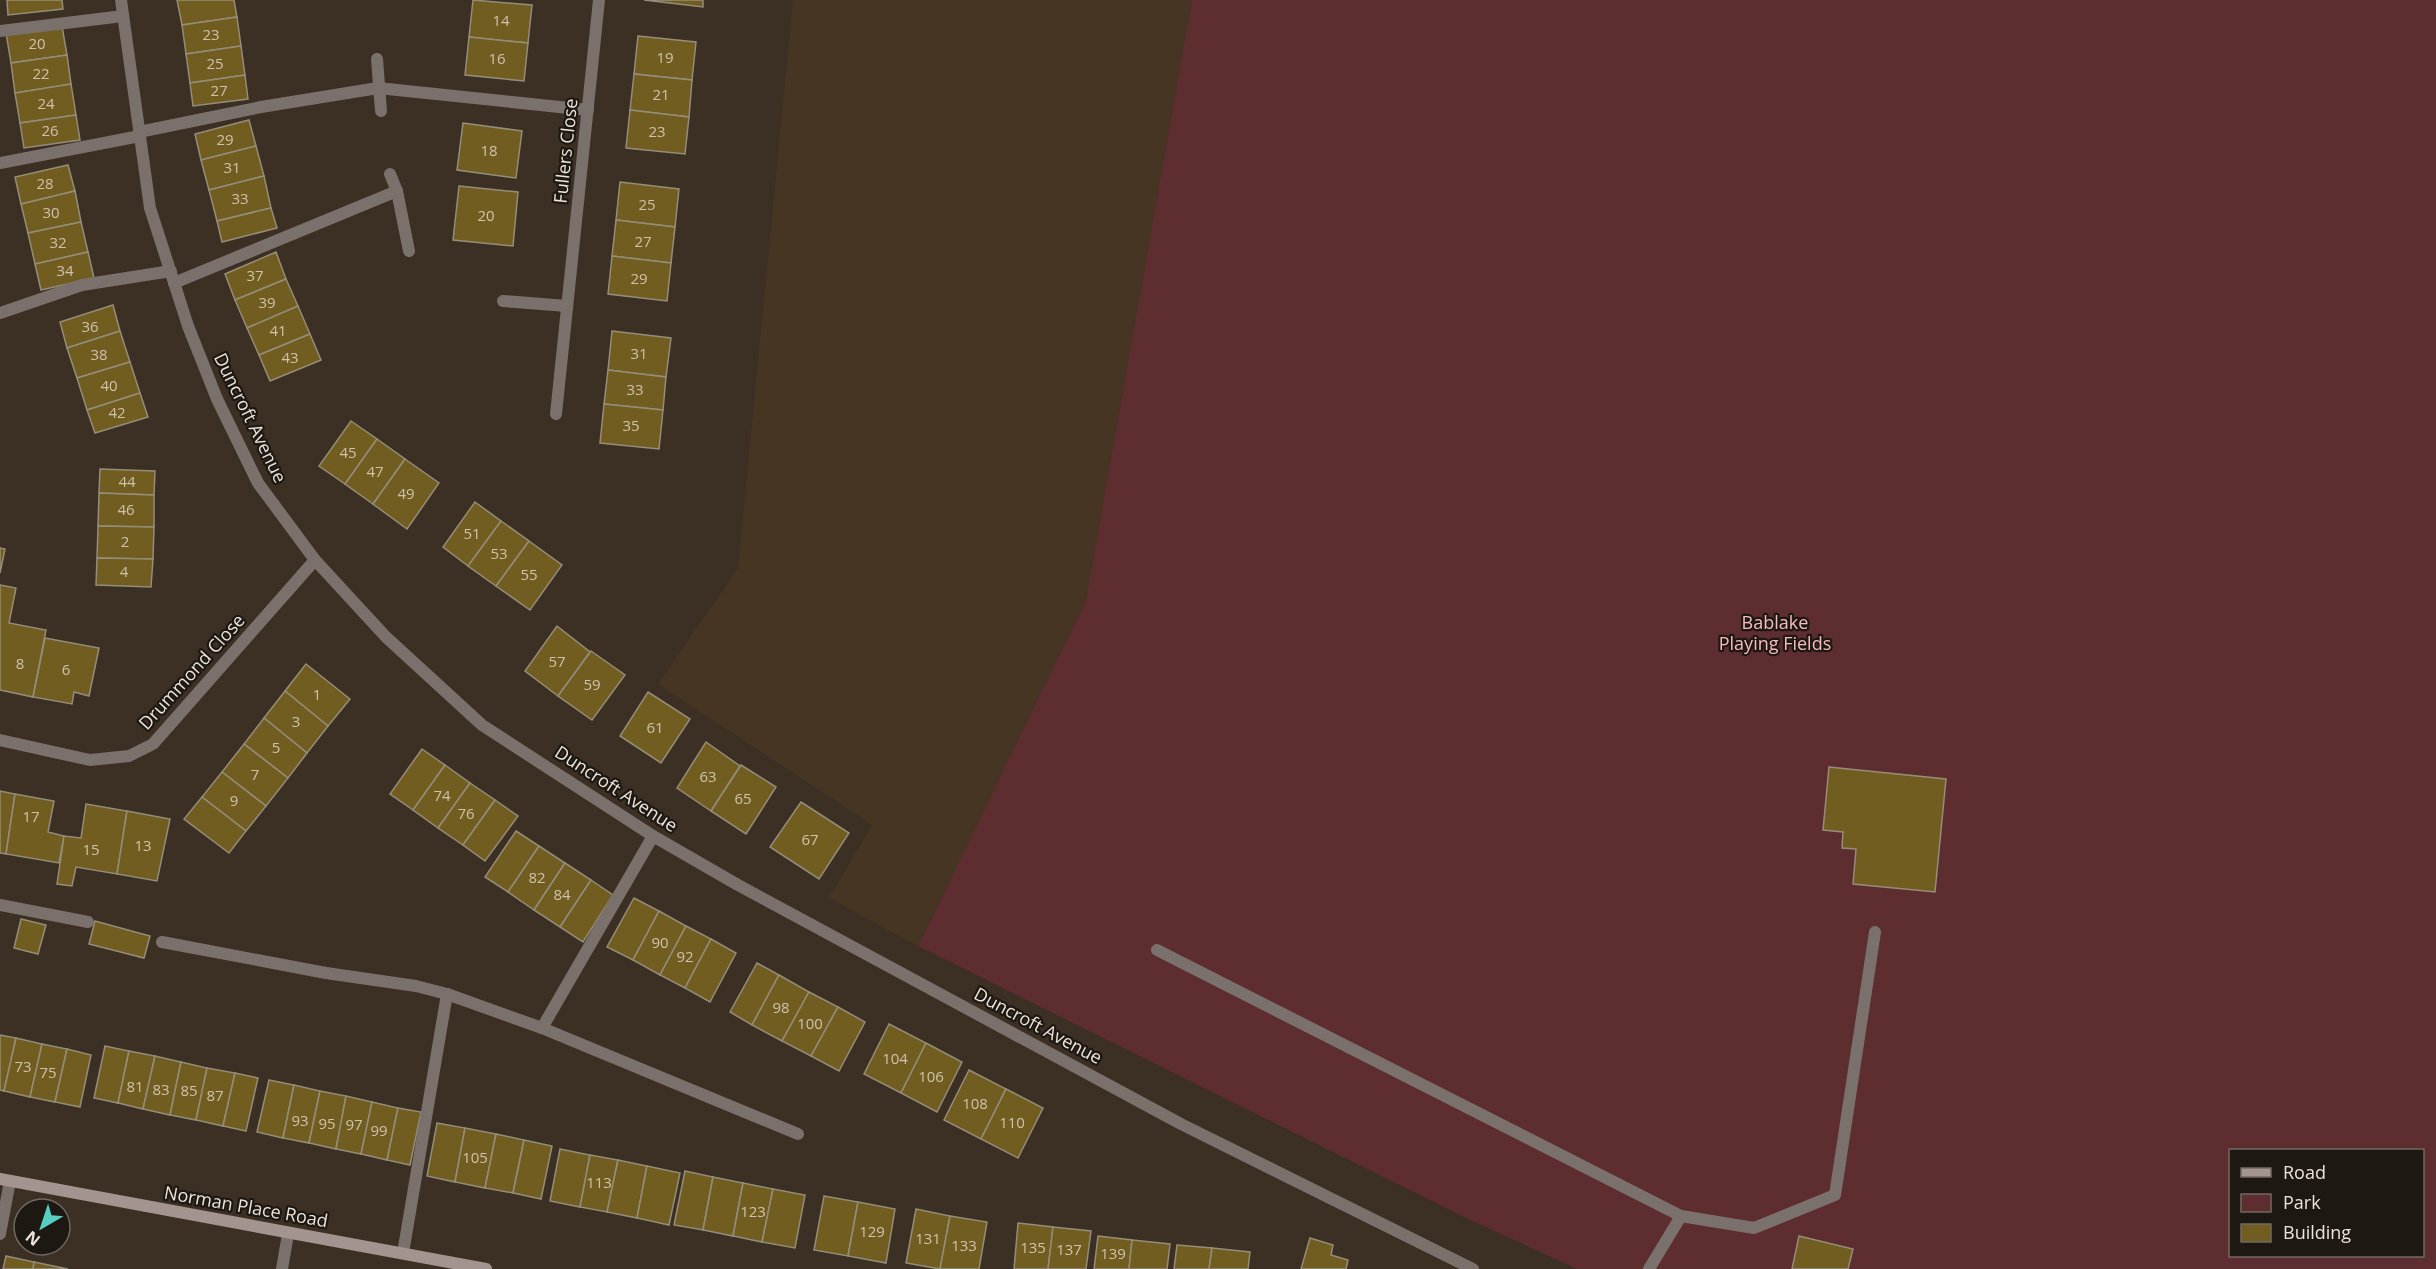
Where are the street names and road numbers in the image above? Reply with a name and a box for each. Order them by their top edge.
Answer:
street label: Fullers Close [548,97,582,205]
street label: Duncroft Avenue [209,349,293,487]
street label: Drummond Close [133,608,250,734]
street label: Duncroft Avenue [551,739,683,837]
street label: Duncroft Avenue [970,981,1107,1069]
street label: Norman Place Road [162,1180,330,1232]

